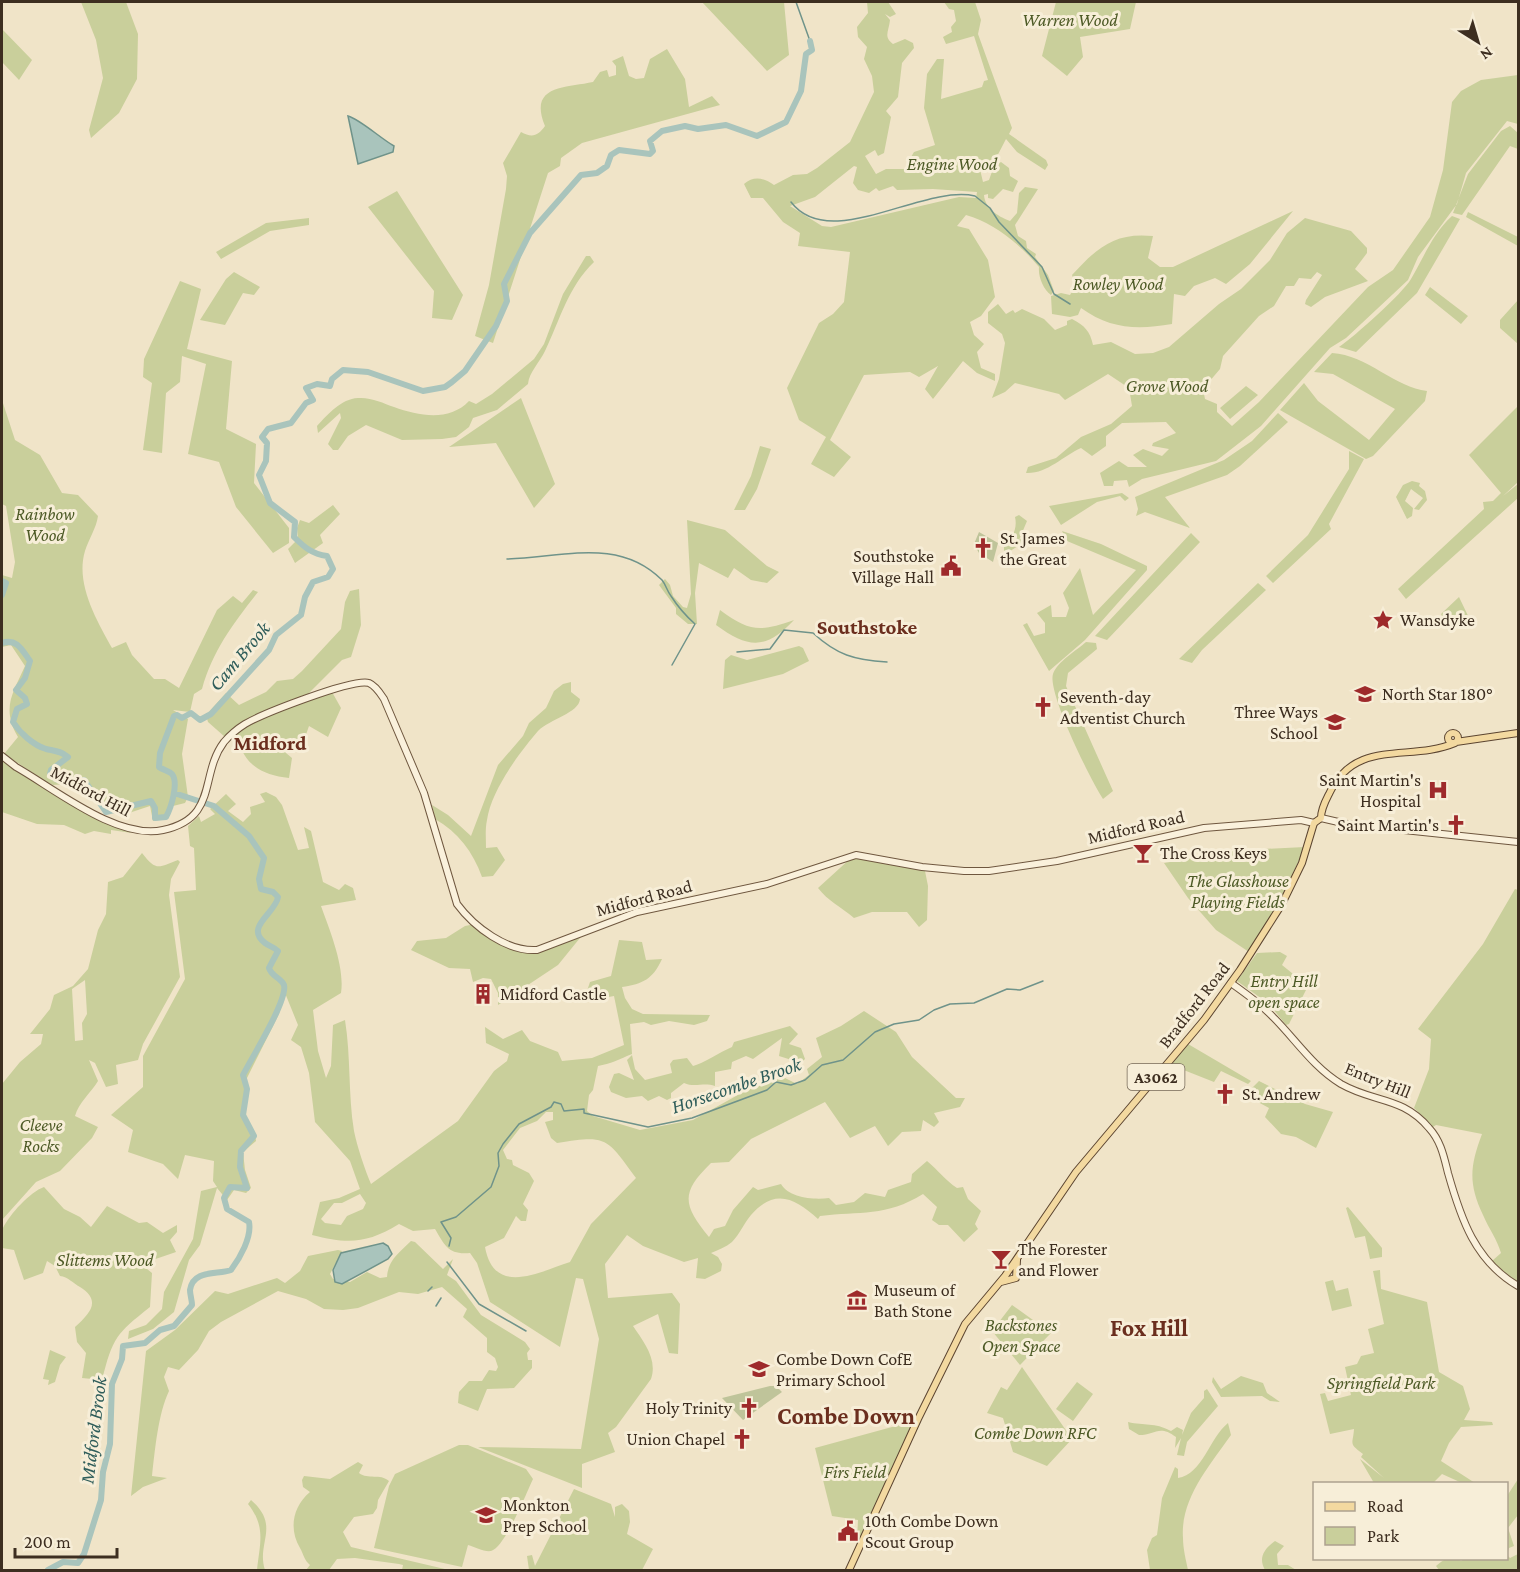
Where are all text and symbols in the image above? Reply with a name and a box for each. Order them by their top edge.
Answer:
park label: Warren Wood [1022,10,1118,30]
north arrow [1448,12,1508,72]
text: N [1477,44,1496,64]
park label: Engine Wood [907,154,998,174]
park label: Rowley Wood [1073,274,1164,294]
park label: Grove Wood [1126,376,1209,396]
park label: Rainbow Wood [15,504,75,545]
place label: St. James the Great [1000,528,1068,569]
church icon: St. James the Great [971,536,995,560]
place label: Southstoke Village Hall [852,546,934,587]
public building icon: Southstoke Village Hall [939,554,963,578]
place icon: Wansdyke [1371,608,1395,632]
place label: Wansdyke [1400,610,1475,630]
district label: Southstoke [817,615,918,639]
water label: Cam Brook [204,616,275,695]
school or university icon: North Star 180° [1353,682,1377,706]
place label: North Star 180° [1382,684,1493,704]
place label: Seventh-day Adventist Church [1060,687,1186,728]
church icon: Seventh-day Adventist Church [1031,695,1055,719]
place label: Three Ways School [1234,702,1318,743]
school or university icon: Three Ways School [1323,710,1347,734]
district label: Midford [234,731,307,755]
street label: Midford Hill [47,761,135,821]
place label: Saint Martin's Hospital [1319,770,1421,811]
hospital icon: Saint Martin's Hospital [1426,778,1450,802]
street label: Midford Road [1086,806,1187,848]
church icon: Saint Martin's [1444,813,1468,837]
place label: Saint Martin's [1337,815,1439,835]
bar icon: The Cross Keys [1131,841,1155,865]
place label: The Cross Keys [1160,843,1267,863]
park label: The Glasshouse Playing Fields [1187,871,1289,912]
street label: Midford Road [594,875,695,920]
street label: Bradford Road [1154,958,1234,1052]
park label: Entry Hill open space [1248,971,1320,1012]
building icon: Midford Castle [471,982,495,1006]
place label: Midford Castle [500,984,607,1004]
water label: Horsecombe Brook [668,1052,805,1118]
street label: Entry Hill [1342,1058,1414,1102]
road number: A3062 [1128,1064,1184,1090]
church icon: St. Andrew [1213,1082,1237,1106]
place label: St. Andrew [1242,1084,1321,1104]
park label: Cleeve Rocks [20,1115,63,1156]
place label: The Forester and Flower [1018,1239,1108,1280]
bar icon: The Forester and Flower [989,1247,1013,1271]
park label: Slittems Wood [57,1250,154,1270]
place label: Museum of Bath Stone [874,1280,957,1321]
museum icon: Museum of Bath Stone [845,1288,869,1312]
district label: Fox Hill [1110,1314,1188,1341]
park label: Backstones Open Space [982,1315,1060,1356]
place label: Combe Down CofE Primary School [776,1349,912,1390]
school or university icon: Combe Down CofE Primary School [747,1357,771,1381]
park label: Springfield Park [1327,1373,1436,1393]
water label: Midford Brook [75,1374,112,1486]
church icon: Holy Trinity [737,1396,761,1420]
place label: Holy Trinity [645,1398,733,1418]
district label: Combe Down [777,1402,915,1429]
park label: Combe Down RFC [974,1423,1097,1443]
church icon: Union Chapel [730,1427,754,1451]
place label: Union Chapel [626,1429,725,1449]
park label: Firs Field [824,1462,887,1482]
legend [1313,1482,1508,1560]
place label: Monkton Prep School [503,1495,587,1536]
text: Road [1367,1496,1404,1516]
school or university icon: Monkton Prep School [474,1503,498,1527]
place label: 10th Combe Down Scout Group [865,1511,999,1552]
public building icon: 10th Combe Down Scout Group [836,1519,860,1543]
scale bar [15,1521,117,1559]
text: Park [1367,1526,1399,1546]
text: 200 m [24,1532,71,1552]

